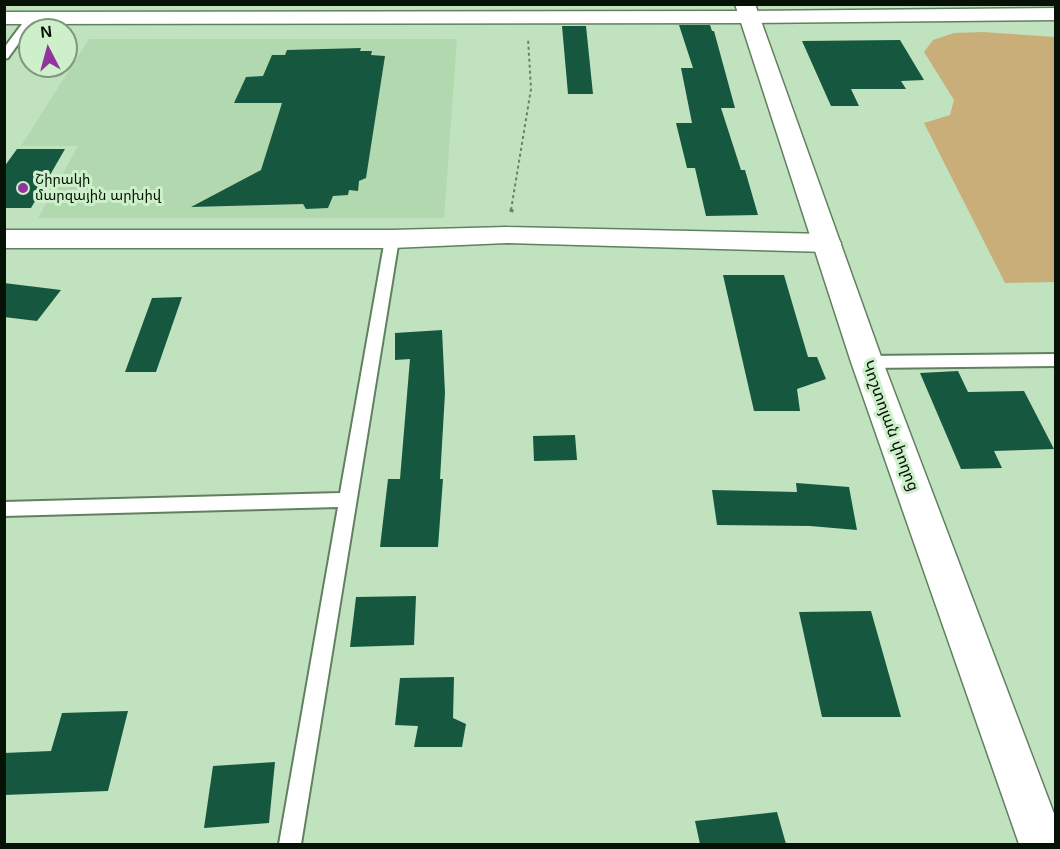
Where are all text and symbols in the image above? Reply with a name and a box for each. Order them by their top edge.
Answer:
north arrow [18,18,78,78]
text: N [40,23,53,41]
place label: Շիրակի մարզային արխիվ [35,172,161,204]
marker: Շիրակի մարզային արխիվ [16,181,30,195]
street label: Կոշտոյան փողոց [857,358,923,494]

